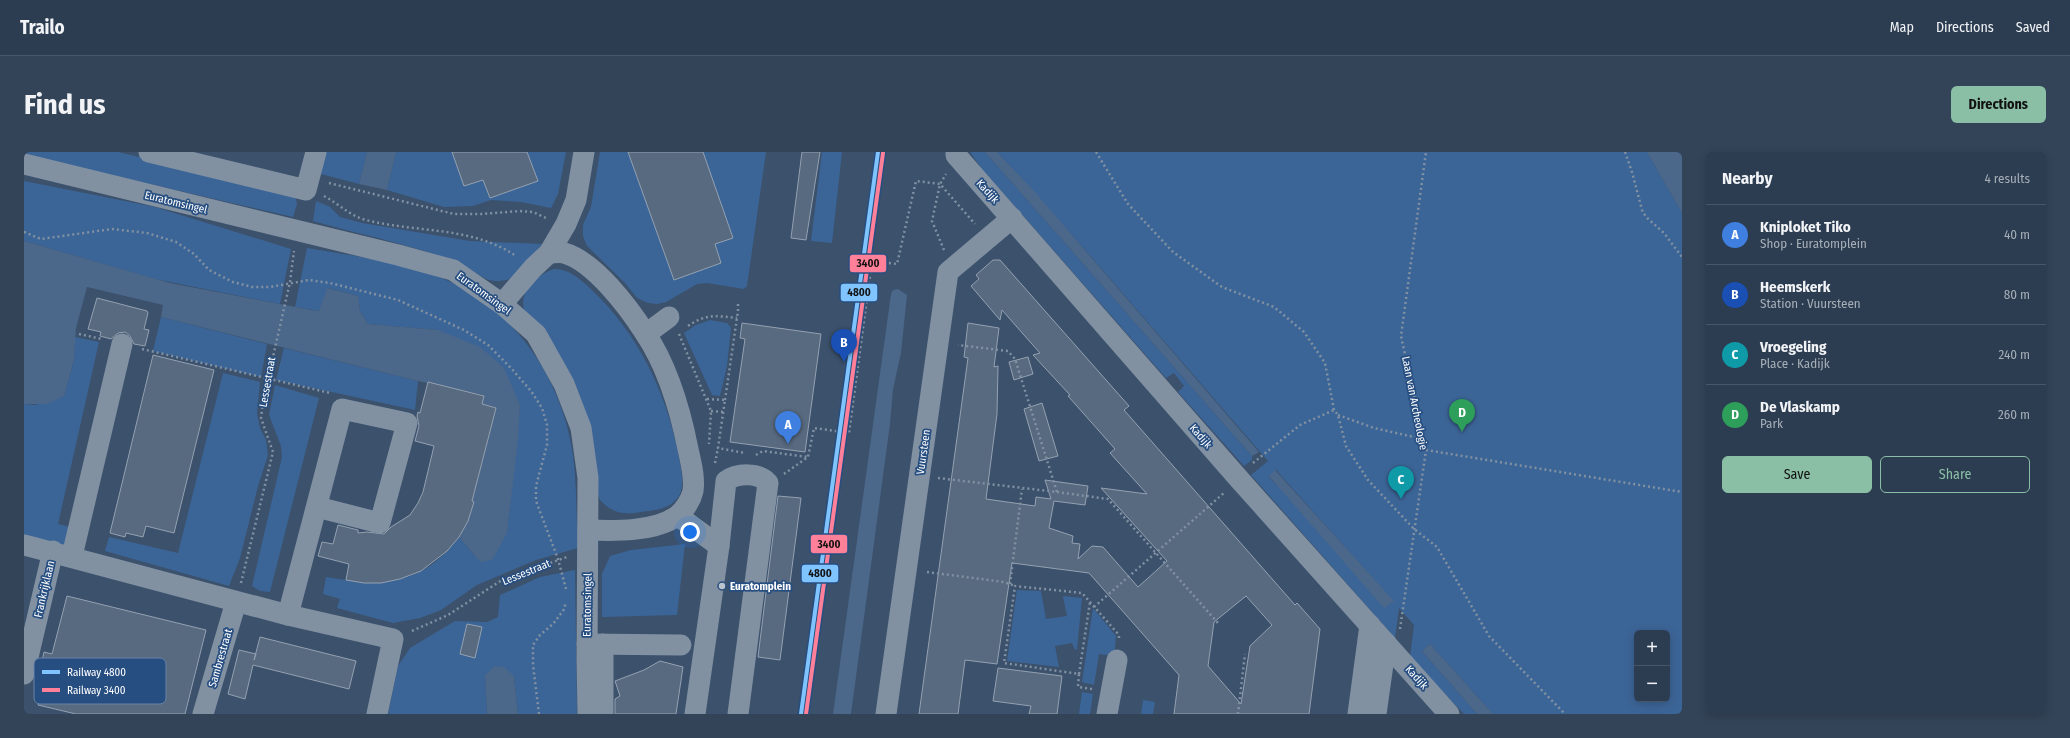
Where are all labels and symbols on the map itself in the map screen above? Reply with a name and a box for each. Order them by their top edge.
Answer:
street label: Kadijk [974,177,1002,207]
street label: Euratomsingel [143,188,209,217]
line badge: 3400 [849,254,887,273]
text: 3400 [856,257,879,270]
street label: Euratomsingel [454,269,513,317]
line badge: 4800 [840,283,878,302]
text: 4800 [847,286,871,299]
pin: B [831,329,857,362]
street label: Laan van Archeologie [1399,355,1430,451]
street label: Lessestraat [257,356,278,408]
pin: D [1449,399,1475,432]
pin: A [775,411,801,444]
street label: Kadijk [1187,422,1215,452]
street label: Vuursteen [914,429,933,475]
pin: C [1388,466,1414,499]
your location [680,522,700,542]
line badge: 3400 [810,534,848,554]
text: 3400 [817,538,840,551]
street label: Lessestraat [500,557,553,588]
street label: Frankrijklaan [32,559,57,619]
line badge: 4800 [801,564,839,583]
text: 4800 [808,567,832,580]
street label: Euratomsingel [580,573,595,637]
place label: Euratomplein [730,580,791,593]
marker: Euratomplein [717,581,727,591]
street label: Sambrestraat [206,627,235,689]
legend [34,658,166,704]
street label: Kadijk [1403,663,1431,693]
text: Railway 4800 [67,666,126,679]
text: Railway 3400 [67,684,126,697]

